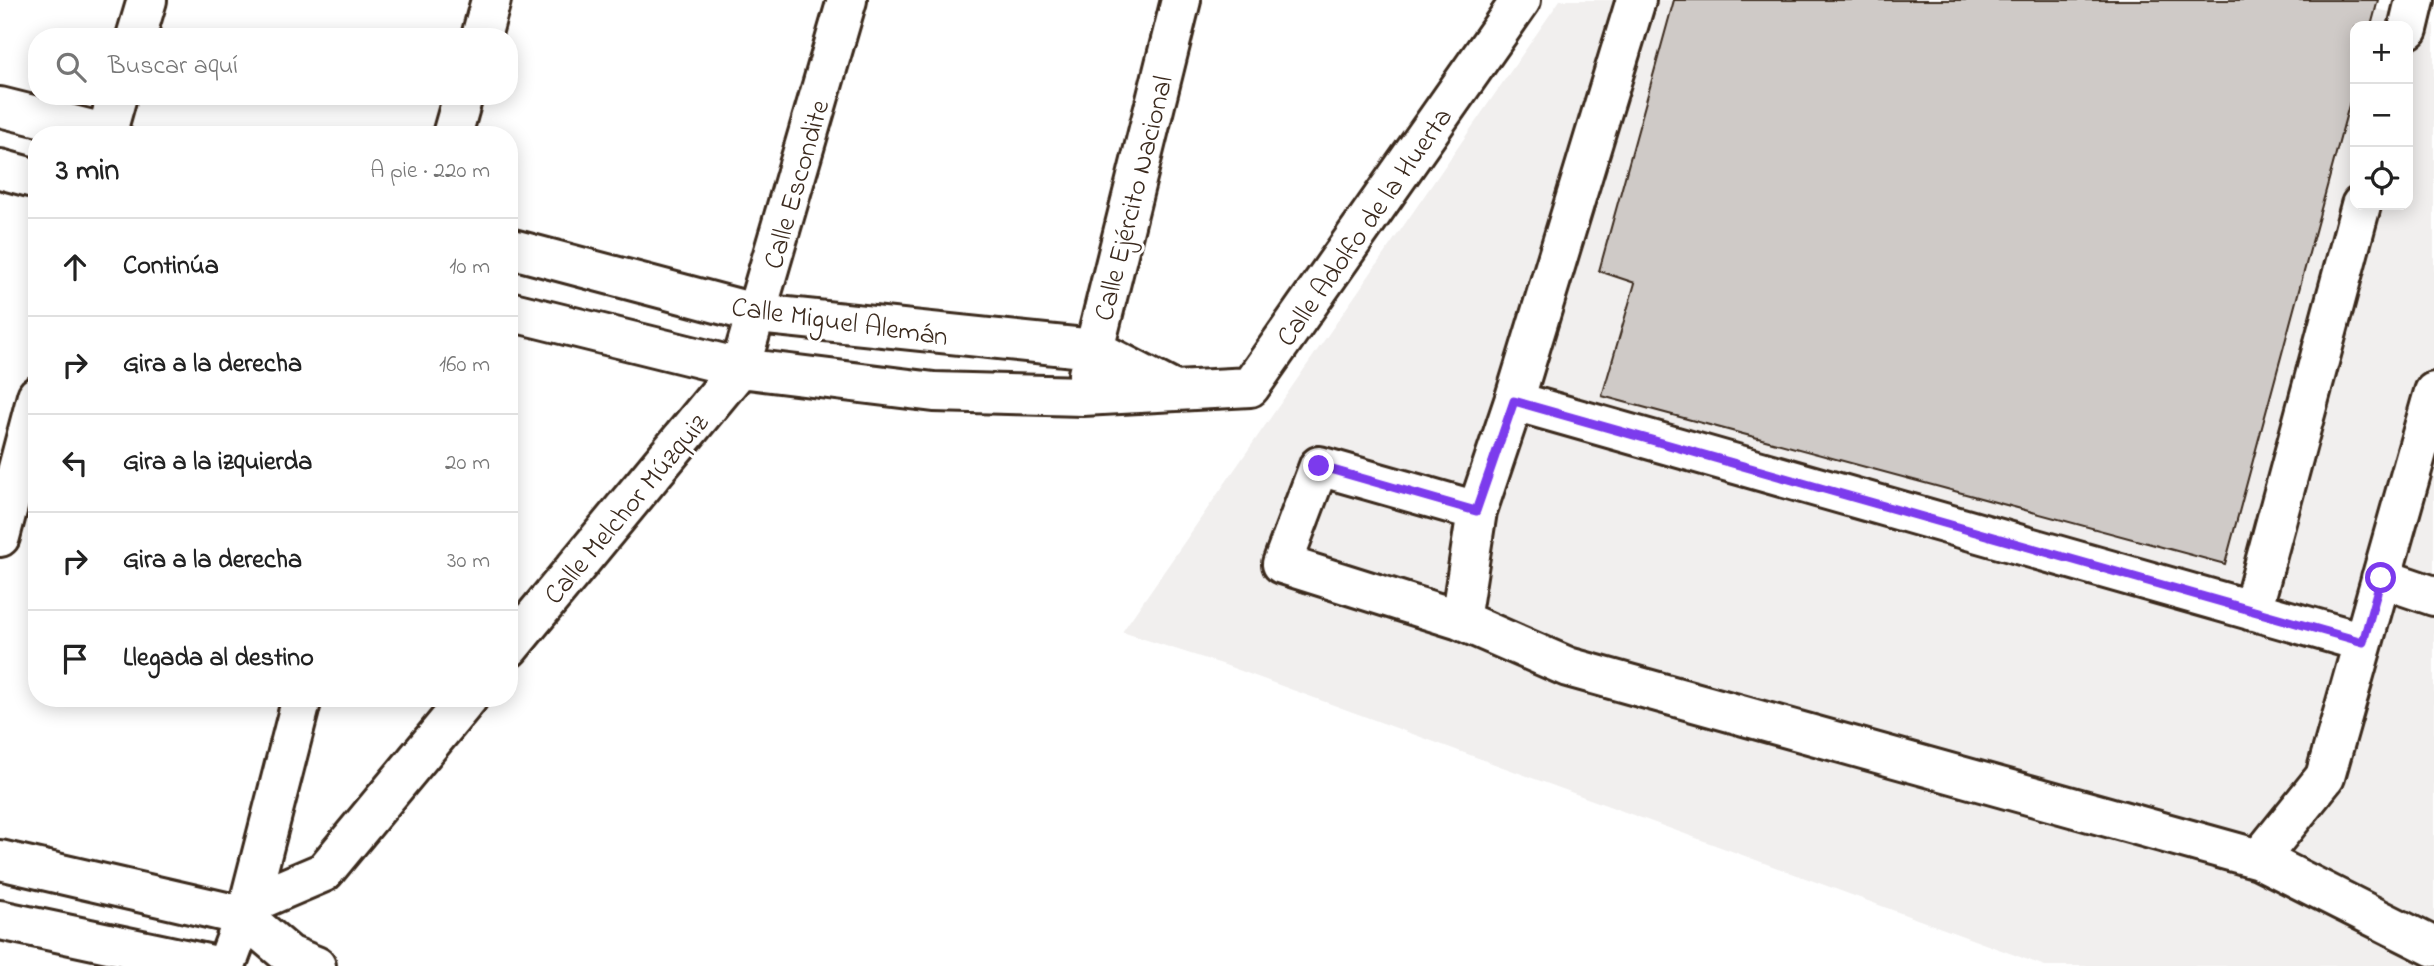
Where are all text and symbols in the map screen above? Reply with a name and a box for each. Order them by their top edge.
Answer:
map controls [2350,21,2413,210]
button: + [2350,21,2413,84]
search box [28,28,518,105]
icon: search [52,48,90,86]
text: Buscar aquí [108,48,238,86]
street label: Calle Ejército Nacional [1085,72,1186,326]
button: − [2350,84,2413,147]
street label: Calle Escondite [755,95,842,274]
street label: Calle Adolfo de la Huerta [1268,100,1464,356]
button: locate [2350,147,2413,210]
text: 3 min [56,150,119,194]
text: A pie · 220 m [370,155,490,188]
icon: ahead [56,248,94,286]
text: Continúa [123,248,219,286]
text: 10 m [449,251,490,284]
street label: Calle Miguel Alemán [728,288,951,359]
icon: right [56,346,94,384]
text: Gira a la derecha [123,346,302,384]
text: 160 m [439,349,490,382]
street label: Calle Melchor Múzquiz [535,405,720,615]
icon: left [56,444,94,482]
text: Gira a la izquierda [123,444,312,482]
text: 20 m [445,447,490,480]
route end [1303,450,1334,481]
icon: right [56,542,94,580]
text: Gira a la derecha [123,542,302,580]
text: 30 m [447,545,490,578]
route start [2365,562,2396,593]
icon: arrive [56,640,94,678]
text: Llegada al destino [123,640,314,678]

